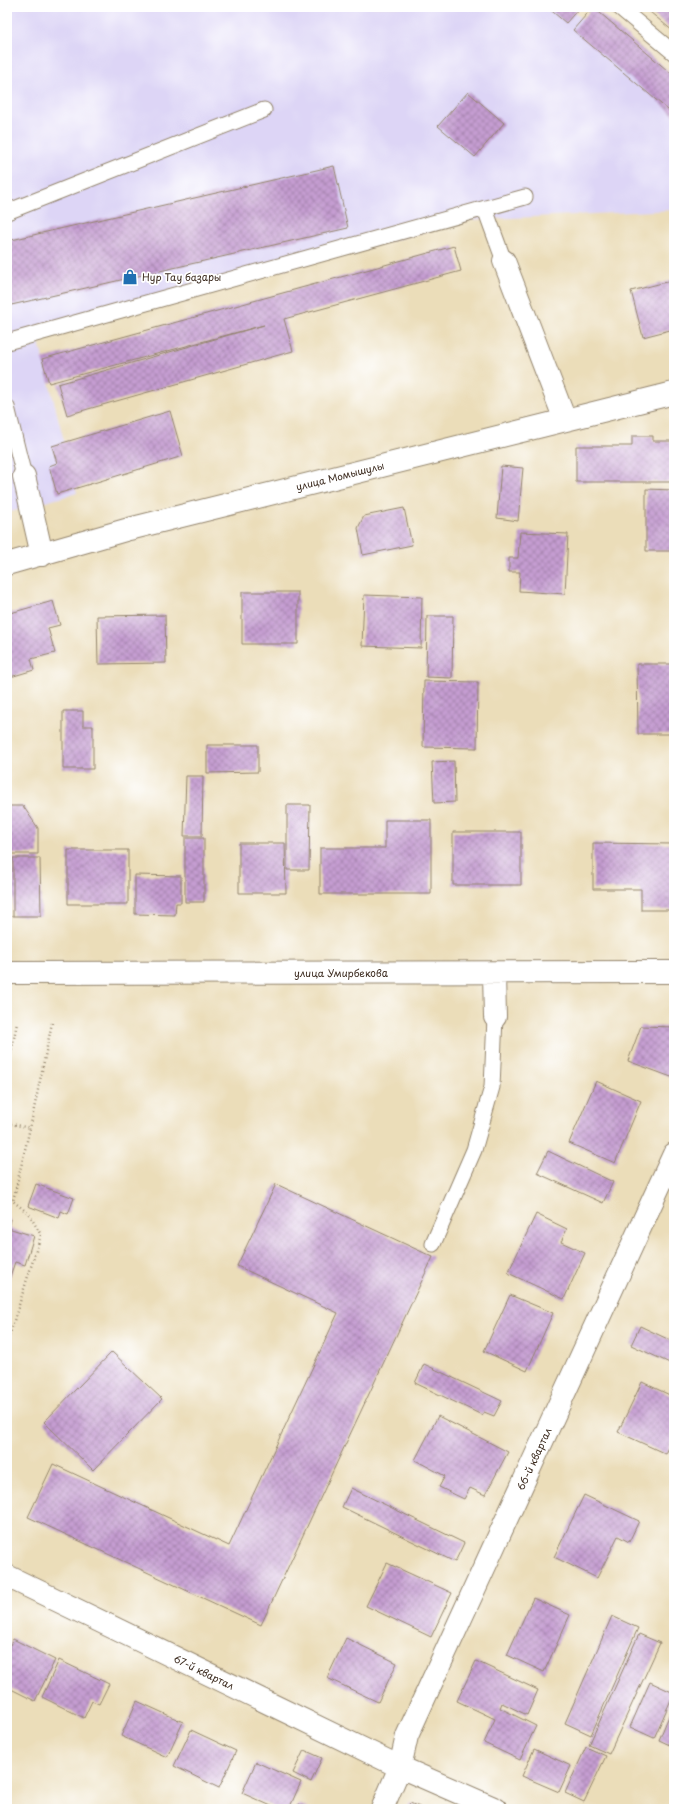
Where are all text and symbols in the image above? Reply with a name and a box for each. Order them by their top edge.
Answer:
shop icon: Нур Тау базары [121,268,139,286]
place label: Нур Тау базары [142,269,221,285]
street label: улица Момышулы [294,457,386,494]
street label: улица Умирбекова [294,965,389,980]
street label: 66-й квартал [512,1425,555,1493]
street label: 67-й квартал [172,1650,237,1693]

